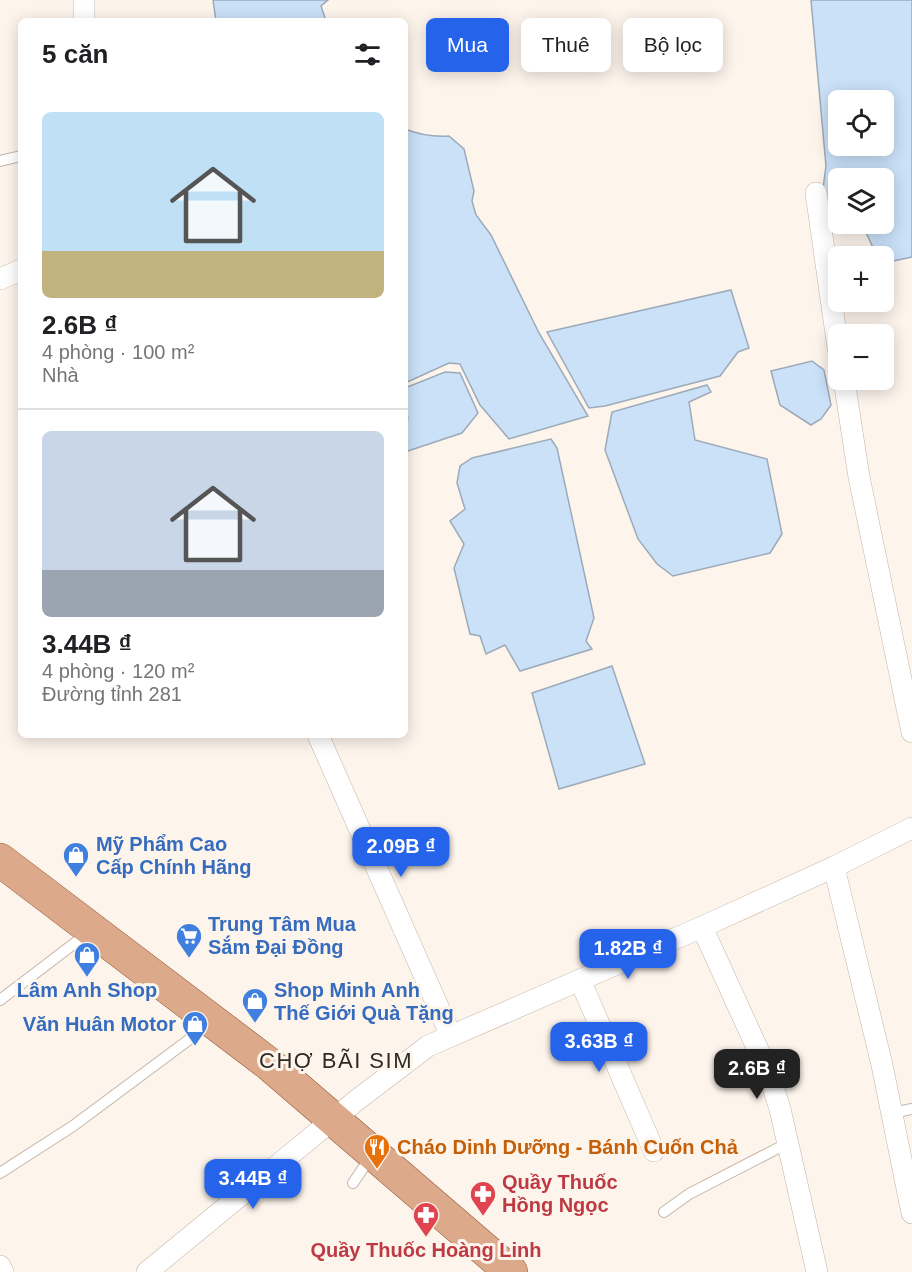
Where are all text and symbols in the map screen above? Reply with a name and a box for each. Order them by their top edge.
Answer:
chip: Mua [426,18,509,72]
chip: Thuê [521,18,611,72]
chip: Bộ lọc [623,18,723,72]
icon: filters [351,38,384,71]
text: 5 căn [42,39,109,69]
map controls [828,90,894,390]
button: locate [828,90,894,156]
icon: home [159,151,267,259]
button: layers [828,168,894,234]
button: + [828,246,894,312]
text: 2.6B ₫ [42,310,118,340]
button: − [828,324,894,390]
text: 4 phòng · 100 m² [42,341,194,363]
text: Nhà [42,364,79,386]
icon: home [159,470,267,578]
text: 3.44B ₫ [42,629,132,659]
text: 4 phòng · 120 m² [42,660,194,682]
text: Đường tỉnh 281 [42,683,182,705]
pin: 2.09B ₫ [346,827,456,878]
place label: Mỹ Phẩm Cao Cấp Chính Hãng [96,833,252,878]
text: 2.09B ₫ [366,835,436,857]
shop icon: Mỹ Phẩm Cao Cấp Chính Hãng [61,840,91,878]
place label: Trung Tâm Mua Sắm Đại Đồng [208,913,357,958]
supermarket icon: Trung Tâm Mua Sắm Đại Đồng [174,921,204,959]
pin: 1.82B ₫ [573,929,683,980]
text: 1.82B ₫ [593,937,663,959]
shop icon: Lâm Anh Shop [72,940,102,978]
place label: Lâm Anh Shop [17,979,157,1001]
place label: Shop Minh Anh Thế Giới Quà Tặng [274,979,454,1024]
shop icon: Shop Minh Anh Thế Giới Quà Tặng [240,986,270,1024]
shop icon: Văn Huân Motor [180,1009,210,1047]
place label: Văn Huân Motor [23,1013,176,1035]
pin: 3.63B ₫ [544,1022,654,1073]
text: 3.63B ₫ [564,1030,634,1052]
district label: CHỢ BÃI SIM [259,1048,413,1073]
pin: 2.6B ₫ [708,1049,806,1100]
text: 2.6B ₫ [728,1057,786,1079]
restaurant icon: Cháo Dinh Dưỡng - Bánh Cuốn Chả [362,1132,392,1170]
place label: Cháo Dinh Dưỡng - Bánh Cuốn Chả [397,1136,739,1158]
pin: 3.44B ₫ [198,1159,308,1210]
text: 3.44B ₫ [218,1167,288,1189]
place label: Quầy Thuốc Hồng Ngọc [502,1171,618,1216]
pharmacy icon: Quầy Thuốc Hồng Ngọc [468,1179,498,1217]
pharmacy icon: Quầy Thuốc Hoàng Linh [411,1200,441,1238]
place label: Quầy Thuốc Hoàng Linh [310,1239,542,1261]

